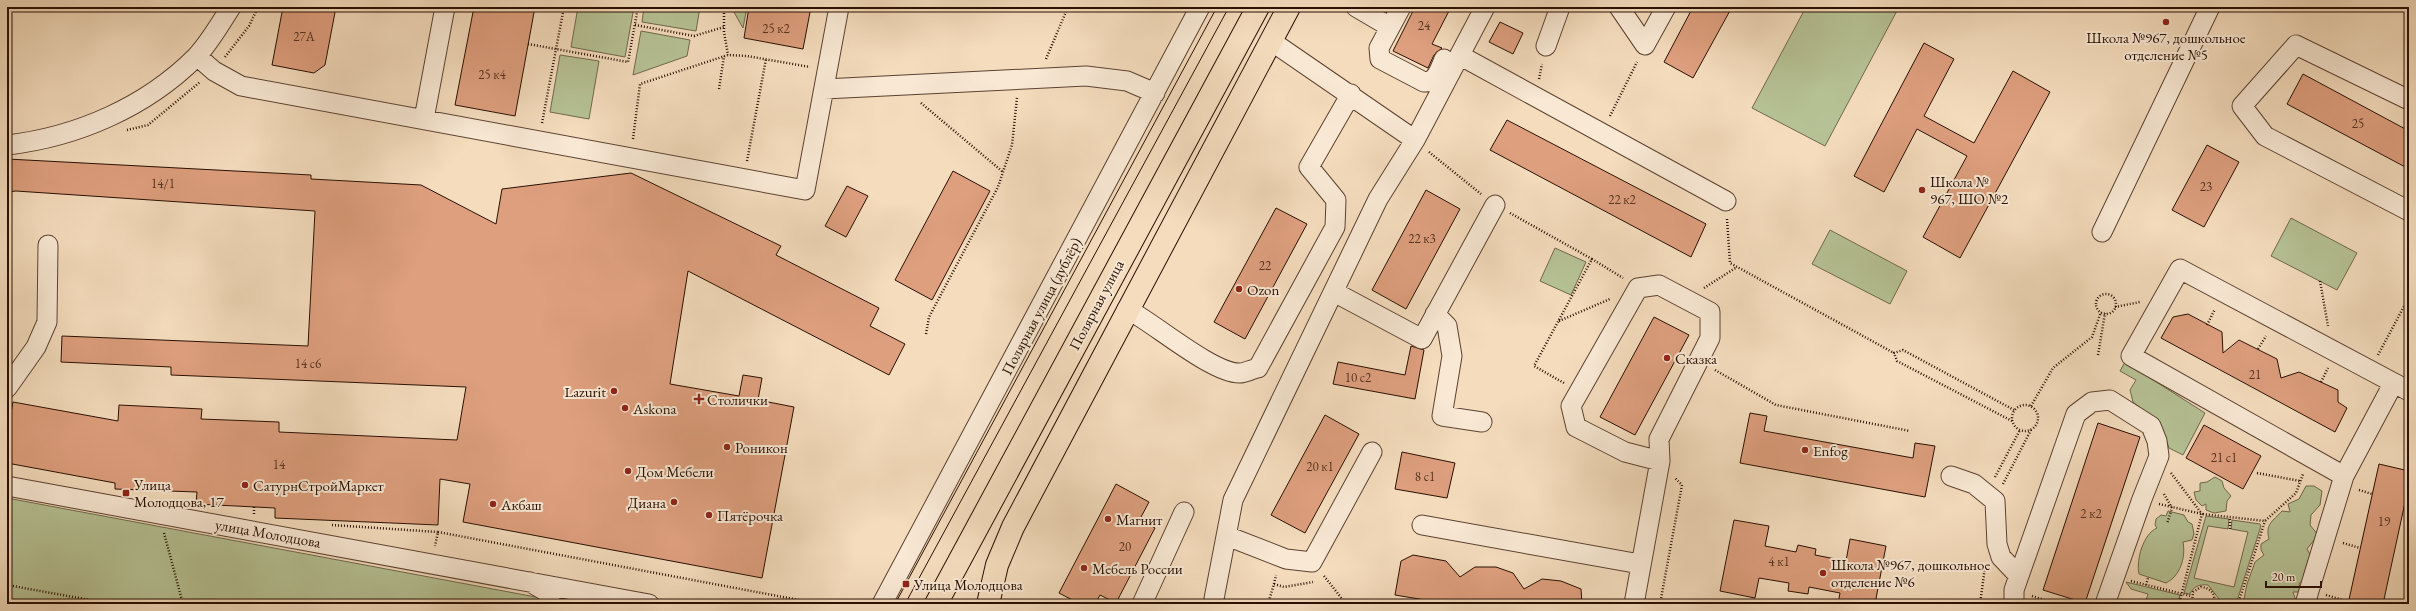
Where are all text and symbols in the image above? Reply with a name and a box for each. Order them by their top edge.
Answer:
house number: 24 [1418,17,1431,34]
marker: Школа №967, дошкольное отделение №5 [2161,17,2171,27]
house number: 25 к2 [762,20,791,37]
house number: 27А [293,28,316,45]
place label: Школа №967, дошкольное отделение №5 [2086,28,2246,64]
house number: 25 к4 [478,66,507,83]
house number: 25 [2352,115,2364,132]
place label: Школа № 967, ШО №2 [1930,172,2009,208]
house number: 14/1 [151,175,175,192]
house number: 23 [2200,178,2212,195]
marker: Школа № 967, ШО №2 [1917,185,1927,195]
house number: 22 к2 [1608,191,1637,208]
house number: 22 к3 [1408,230,1436,247]
street label: Полярная улица (дублёр) [997,234,1085,378]
street label: Полярная улица [1064,257,1128,353]
house number: 22 [1259,257,1272,274]
place label: Ozon [1247,280,1280,299]
marker: Ozon [1234,284,1244,294]
place label: Сказка [1675,349,1717,368]
marker: Сказка [1662,353,1672,363]
house number: 14 с6 [295,355,321,372]
house number: 21 [2249,366,2261,383]
house number: 10 с2 [1345,369,1372,386]
place label: Lazurit [565,382,606,401]
marker: Lazurit [609,386,619,396]
place label: Столички [707,390,768,409]
marker: Столички [694,394,704,404]
place label: Askona [632,399,677,418]
marker: Askona [620,403,630,413]
place label: Роникон [735,438,788,457]
place label: Enfog [1813,441,1848,460]
marker: Роникон [722,442,732,452]
marker: Enfog [1800,445,1810,455]
house number: 21 с1 [2211,449,2237,466]
house number: 14 [273,456,286,473]
house number: 20 к1 [1306,458,1334,475]
place label: Дом Мебели [636,462,713,481]
marker: Дом Мебели [623,466,633,476]
house number: 8 с1 [1415,468,1435,485]
place label: Улица Молодцова, 17 [133,475,224,511]
place label: СатурнСтройМаркет [253,476,384,495]
marker: СатурнСтройМаркет [240,480,250,490]
marker: Улица Молодцова, 17 [121,488,131,498]
place label: Диана [628,493,666,512]
place label: Акбаш [500,495,542,514]
marker: Диана [669,497,679,507]
marker: Акбаш [488,499,498,509]
house number: 2 к2 [2080,505,2102,522]
place label: Пятёрочка [717,506,783,525]
marker: Пятёрочка [704,510,714,520]
place label: Магнит [1116,510,1162,529]
house number: 19 [2378,513,2391,530]
street label: улица Молодцова [214,514,322,552]
marker: Магнит [1103,514,1113,524]
house number: 20 [1119,538,1131,555]
house number: 4 к1 [1768,553,1790,570]
place label: Школа №967, дошкольное отделение №6 [1831,555,1991,591]
place label: Мебель России [1092,559,1183,578]
marker: Мебель России [1079,563,1089,573]
scale bar [2266,563,2321,589]
marker: Школа №967, дошкольное отделение №6 [1818,568,1828,578]
text: 20 m [2272,569,2296,585]
place label: Улица Молодцова [913,575,1023,594]
marker: Улица Молодцова [901,579,911,589]

